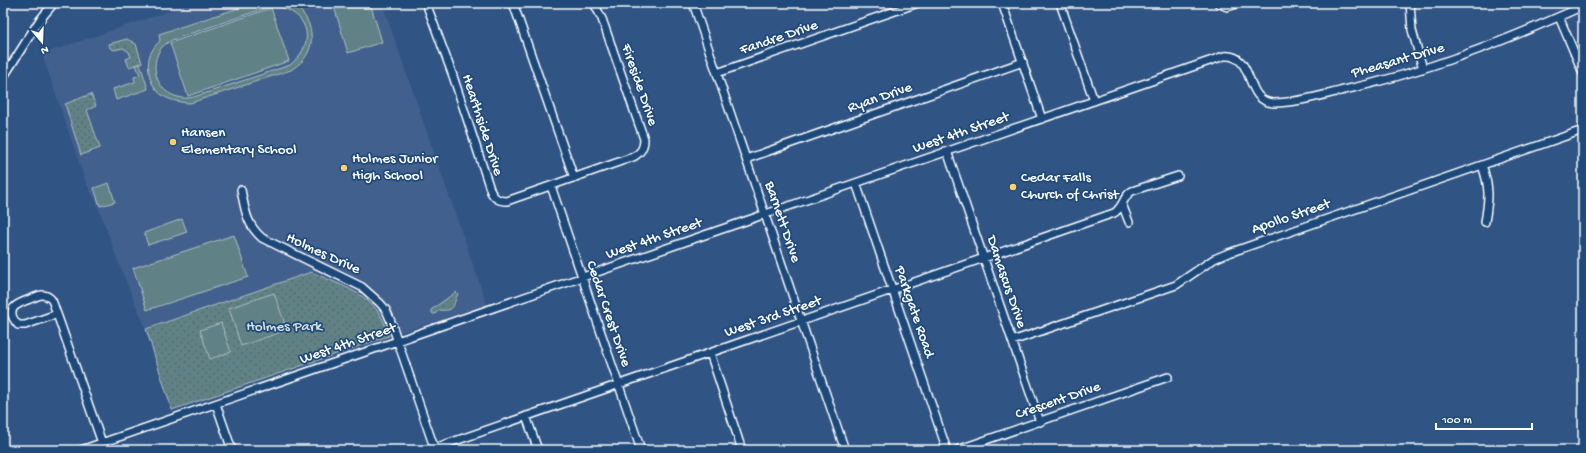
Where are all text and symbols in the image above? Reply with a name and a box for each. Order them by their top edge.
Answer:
street label: Fandre Drive [737,16,821,60]
north arrow [22,22,62,62]
street label: Pheasant Drive [1349,39,1447,83]
street label: Fireside Drive [616,41,662,129]
text: N [39,43,50,56]
street label: Hearthside Drive [457,72,507,178]
street label: Ryan Drive [845,79,915,117]
street label: West 4th Street [911,108,1013,158]
place label: Hansen Elementary School [181,124,297,159]
marker: Hansen Elementary School [168,137,178,147]
place label: Holmes Junior High School [352,150,439,185]
marker: Holmes Junior High School [339,163,349,173]
place label: Cedar Falls Church of Christ [1021,169,1120,204]
street label: Barnett Drive [759,178,804,265]
marker: Cedar Falls Church of Christ [1008,182,1018,192]
street label: Apollo Street [1249,195,1334,239]
street label: West 4th Street [604,214,706,264]
street label: Holmes Drive [283,229,363,279]
street label: Damascus Drive [981,232,1030,331]
street label: Cedar Crest Drive [581,259,635,370]
street label: Parkgate Road [890,263,938,361]
street label: West 3rd Street [722,291,826,342]
park label: Holmes Park [246,318,323,336]
street label: West 4th Street [298,319,400,369]
street label: Crescent Drive [1013,378,1103,424]
scale bar [1436,405,1532,431]
text: 100 m [1441,414,1472,428]

